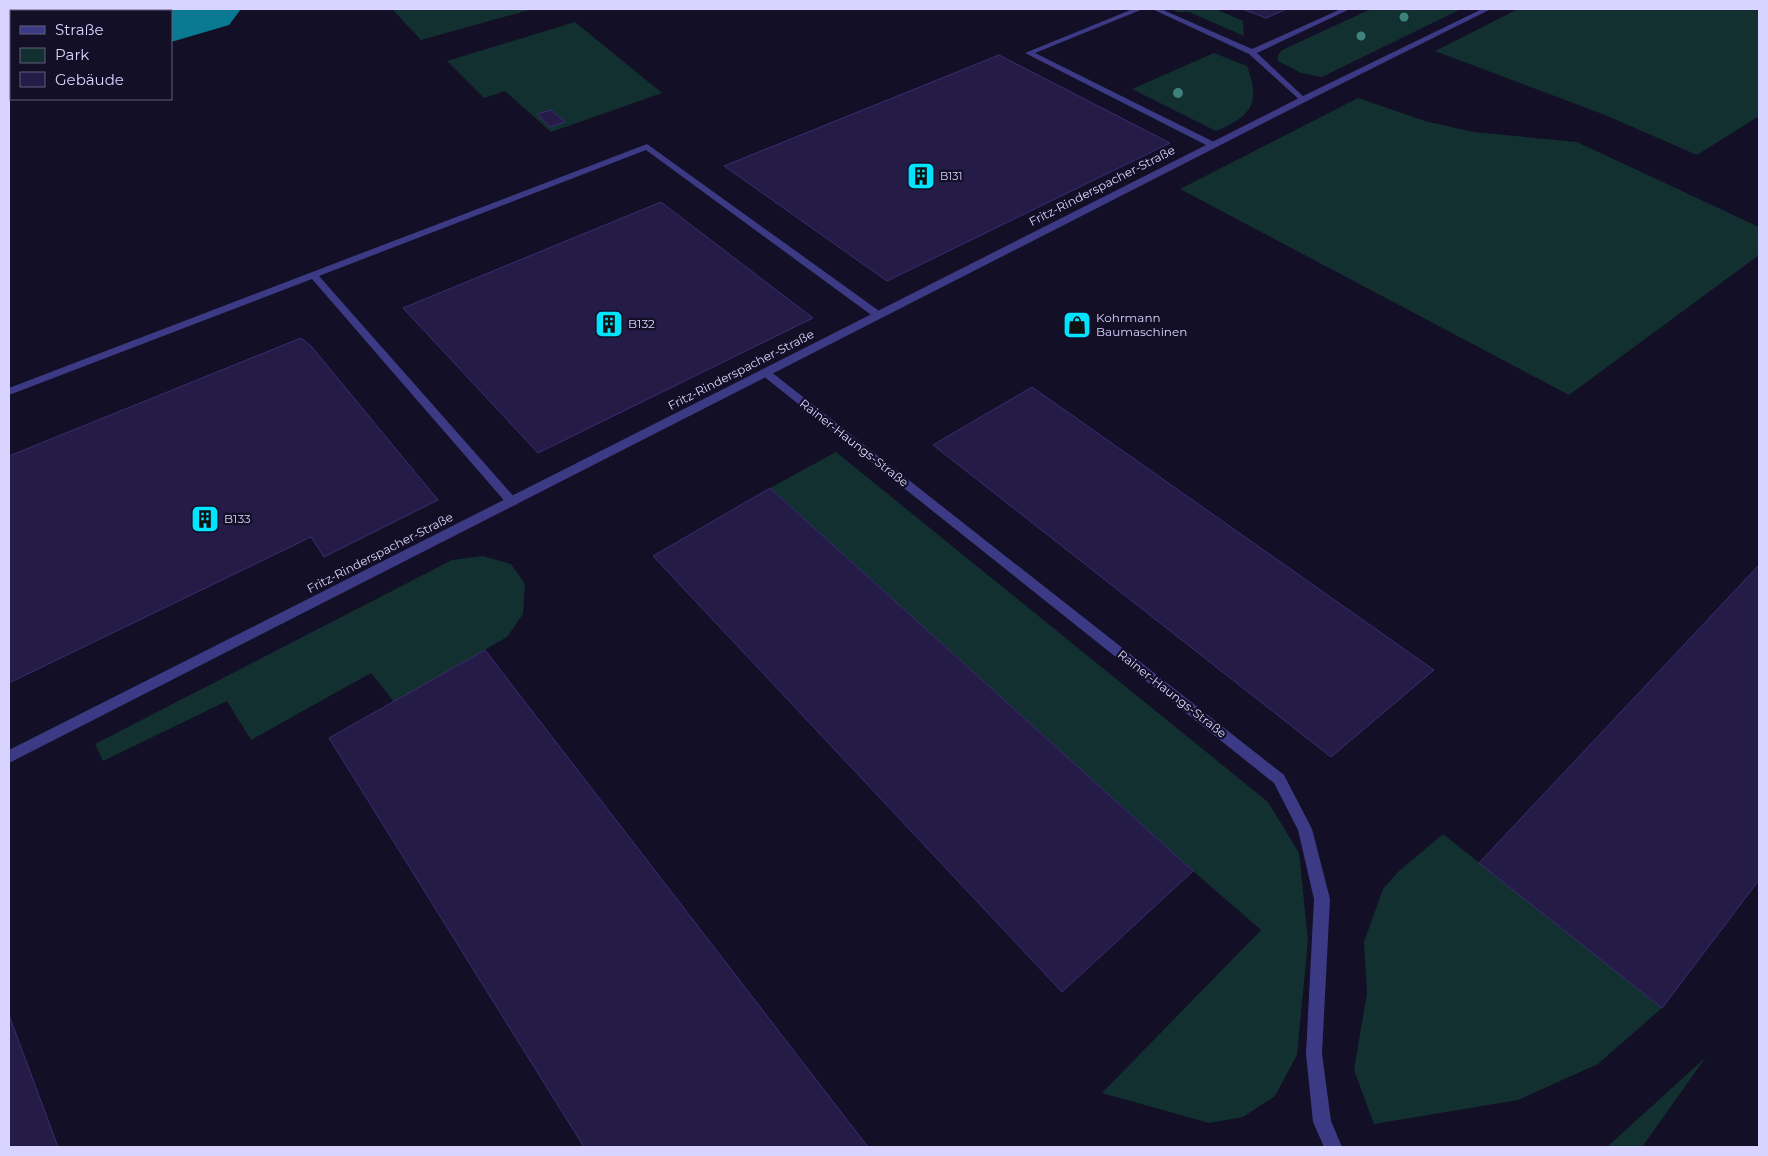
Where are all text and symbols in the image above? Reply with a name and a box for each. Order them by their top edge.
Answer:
legend [10,10,172,100]
text: Straße [55,20,104,39]
text: Park [55,45,89,64]
text: Gebäude [55,70,124,89]
street label: Fritz-Rinderspacher-Straße [1026,142,1177,229]
building icon: B131 [906,161,936,191]
place label: B131 [940,169,962,183]
building icon: B132 [594,309,624,339]
shop icon: Kohrmann Baumaschinen [1062,310,1092,340]
place label: Kohrmann Baumaschinen [1096,310,1187,339]
place label: B132 [628,316,655,331]
street label: Fritz-Rinderspacher-Straße [665,326,816,413]
street label: Rainer-Haungs-Straße [797,395,912,490]
building icon: B133 [190,504,220,534]
street label: Fritz-Rinderspacher-Straße [304,509,455,596]
place label: B133 [224,511,251,526]
street label: Rainer-Haungs-Straße [1115,646,1230,741]

